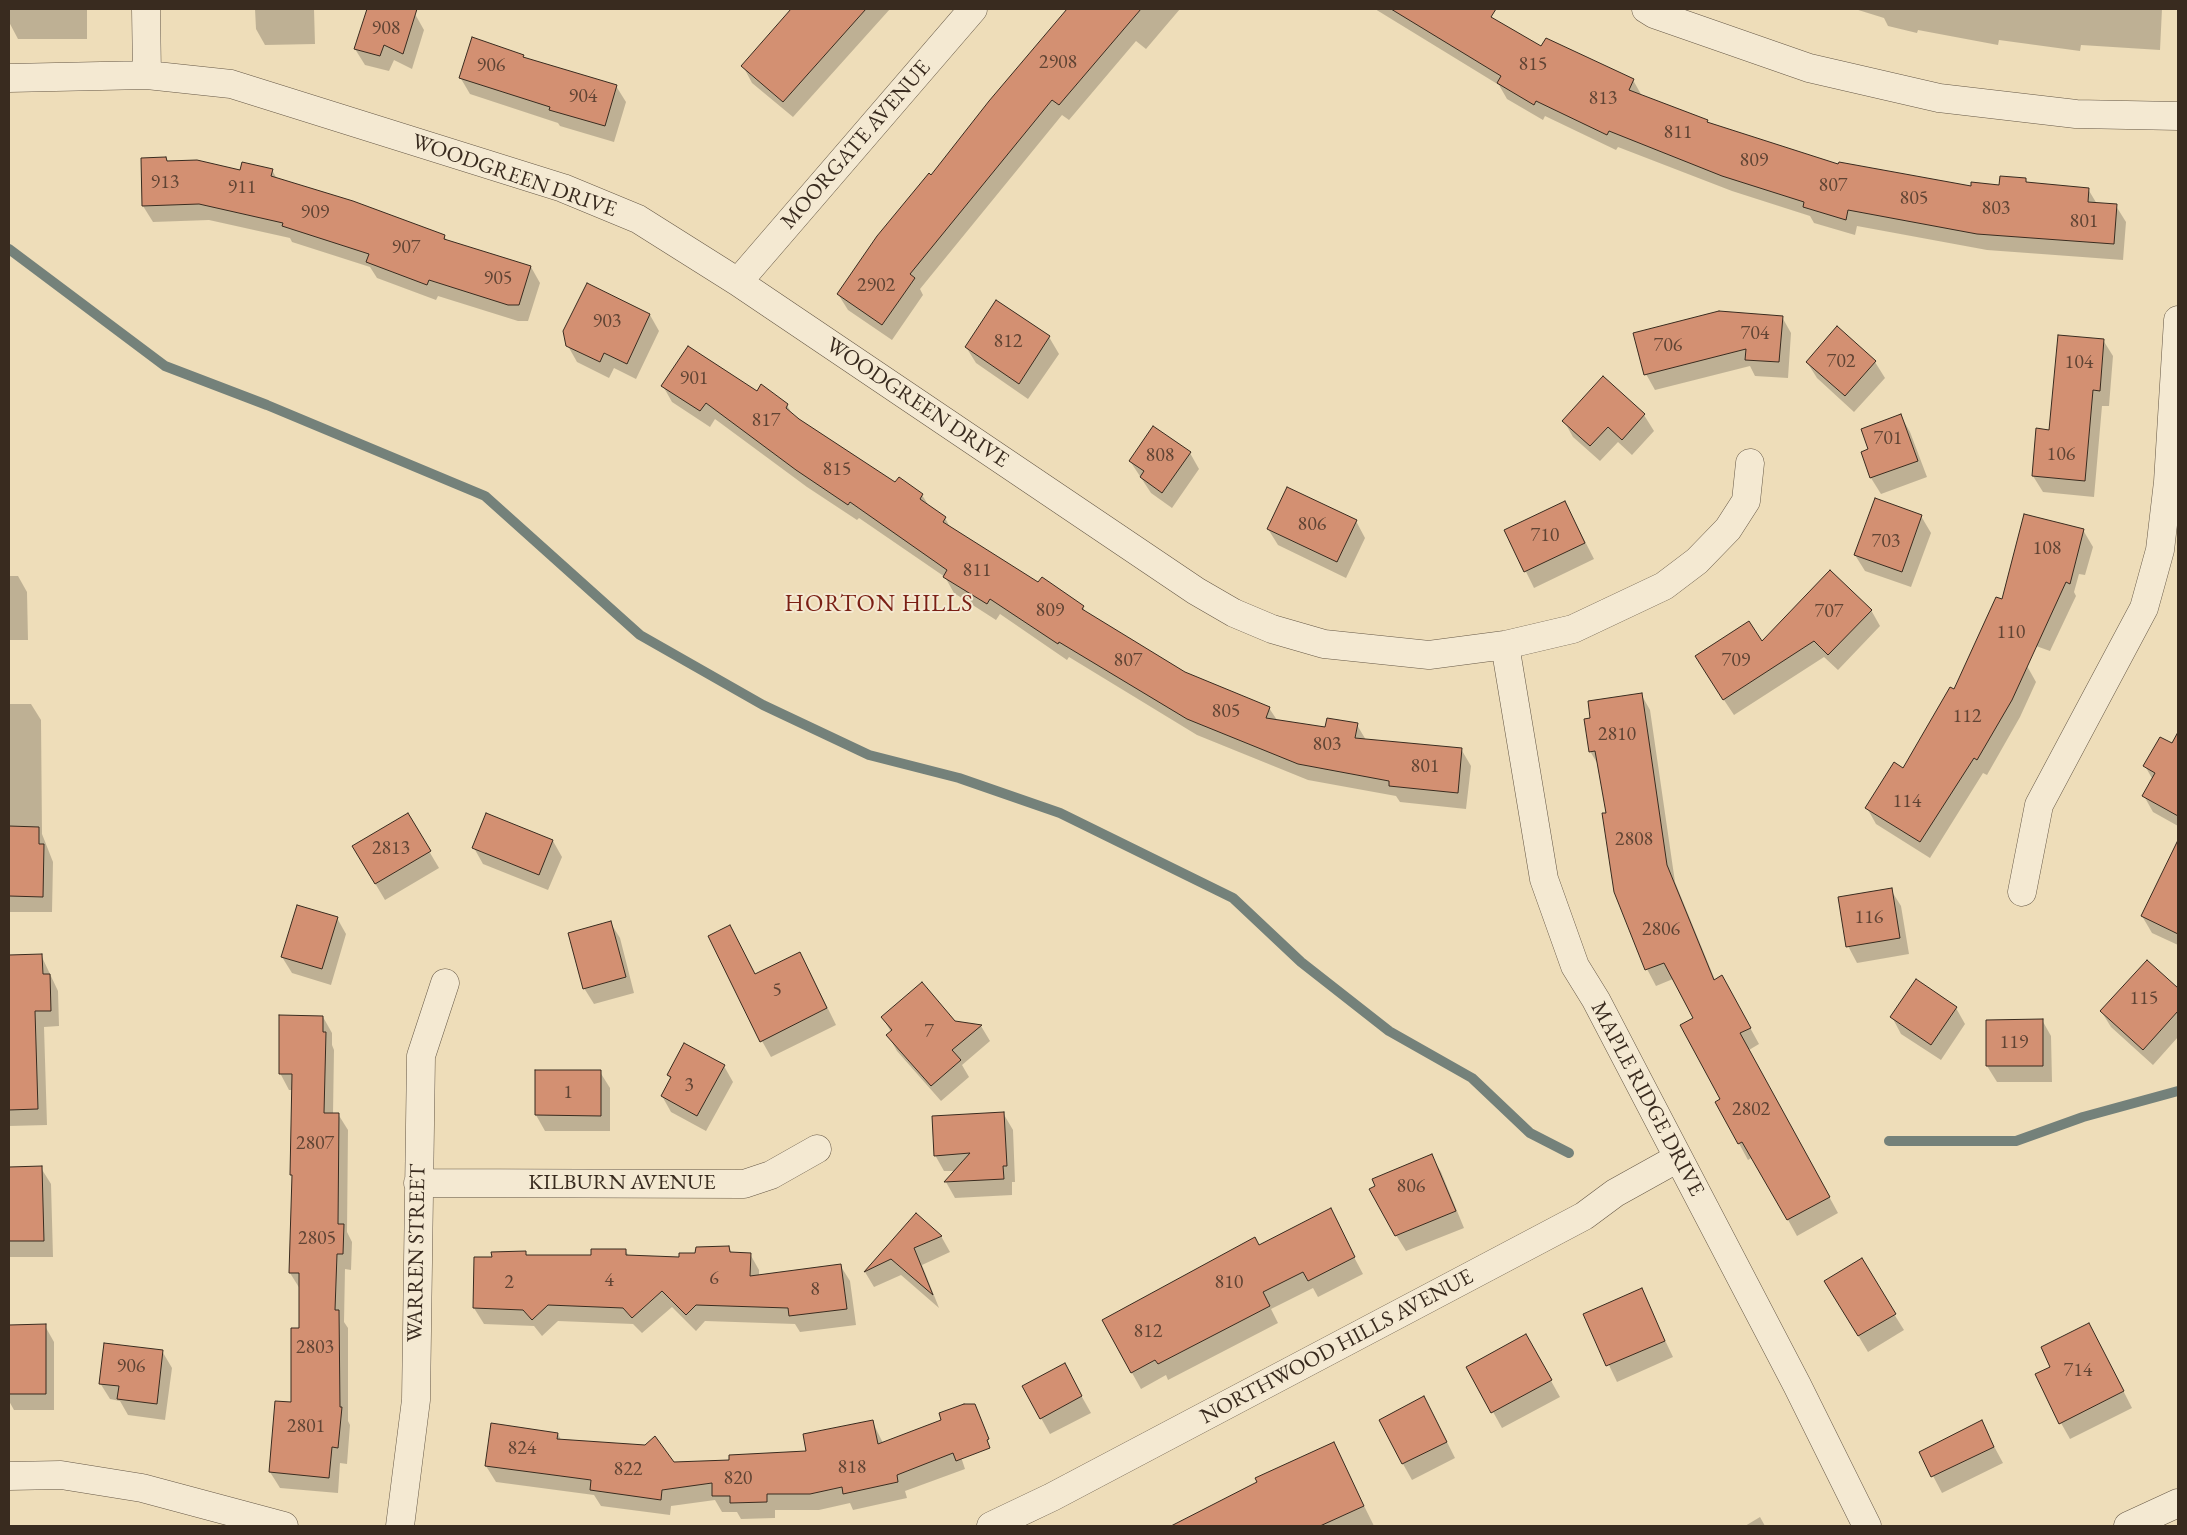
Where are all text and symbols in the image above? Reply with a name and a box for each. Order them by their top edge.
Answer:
house number: 908 [372,17,400,41]
house number: 2908 [1039,51,1077,75]
house number: 815 [1519,53,1547,77]
house number: 906 [477,54,505,78]
street label: MOORGATE AVENUE [775,55,937,235]
house number: 904 [569,85,597,109]
house number: 813 [1589,87,1617,111]
house number: 811 [1664,121,1692,145]
street label: WOODGREEN DRIVE [408,129,620,223]
house number: 809 [1740,149,1768,173]
house number: 913 [151,171,179,195]
house number: 807 [1819,174,1847,198]
house number: 911 [228,176,256,200]
house number: 805 [1900,187,1928,211]
house number: 803 [1982,197,2010,221]
house number: 909 [301,201,329,225]
house number: 801 [2070,210,2098,234]
house number: 907 [392,236,420,260]
house number: 905 [484,267,512,291]
house number: 2902 [857,274,895,298]
house number: 903 [593,310,621,334]
house number: 704 [1741,322,1769,346]
house number: 812 [994,330,1022,354]
street label: WOODGREEN DRIVE [821,332,1013,474]
house number: 706 [1654,334,1682,358]
house number: 702 [1827,350,1855,374]
house number: 104 [2065,351,2093,375]
house number: 901 [680,367,708,391]
house number: 817 [752,409,780,433]
house number: 701 [1874,427,1902,451]
house number: 106 [2047,443,2075,467]
house number: 808 [1146,444,1174,468]
house number: 815 [823,458,851,482]
house number: 806 [1298,513,1326,537]
house number: 710 [1531,524,1559,548]
house number: 703 [1872,530,1900,554]
house number: 108 [2033,537,2061,561]
house number: 811 [963,559,991,583]
district label: HORTON HILLS [783,590,975,618]
house number: 809 [1036,599,1064,623]
house number: 707 [1815,600,1843,624]
house number: 110 [1997,621,2025,645]
house number: 807 [1114,649,1142,673]
house number: 709 [1722,649,1750,673]
house number: 805 [1212,700,1240,724]
house number: 112 [1953,705,1981,729]
house number: 2810 [1598,723,1636,747]
house number: 803 [1313,733,1341,757]
house number: 801 [1411,755,1439,779]
house number: 114 [1893,790,1921,814]
house number: 2808 [1615,828,1653,852]
house number: 2813 [372,837,410,861]
house number: 116 [1855,906,1883,930]
house number: 2806 [1642,918,1680,942]
house number: 5 [772,979,782,1003]
house number: 115 [2130,987,2158,1011]
street label: MAPLE RIDGE DRIVE [1585,997,1709,1201]
house number: 7 [924,1020,934,1044]
house number: 119 [2000,1031,2028,1055]
house number: 3 [684,1074,694,1098]
house number: 1 [563,1081,573,1105]
house number: 2802 [1732,1098,1770,1122]
house number: 2807 [296,1132,334,1156]
street label: WARREN STREET [402,1164,432,1342]
street label: KILBURN AVENUE [528,1170,716,1196]
house number: 806 [1397,1175,1425,1199]
house number: 2805 [298,1227,336,1251]
street label: NORTHWOOD HILLS AVENUE [1196,1264,1478,1430]
house number: 6 [709,1267,719,1291]
house number: 4 [604,1269,614,1293]
house number: 2 [504,1271,514,1295]
house number: 810 [1215,1271,1243,1295]
house number: 8 [810,1278,820,1302]
house number: 812 [1134,1320,1162,1344]
house number: 2803 [296,1336,334,1360]
house number: 906 [117,1355,145,1379]
house number: 714 [2064,1359,2092,1383]
house number: 2801 [287,1415,325,1439]
house number: 824 [508,1437,536,1461]
house number: 818 [838,1456,866,1480]
house number: 822 [614,1458,642,1482]
house number: 820 [724,1467,752,1491]

